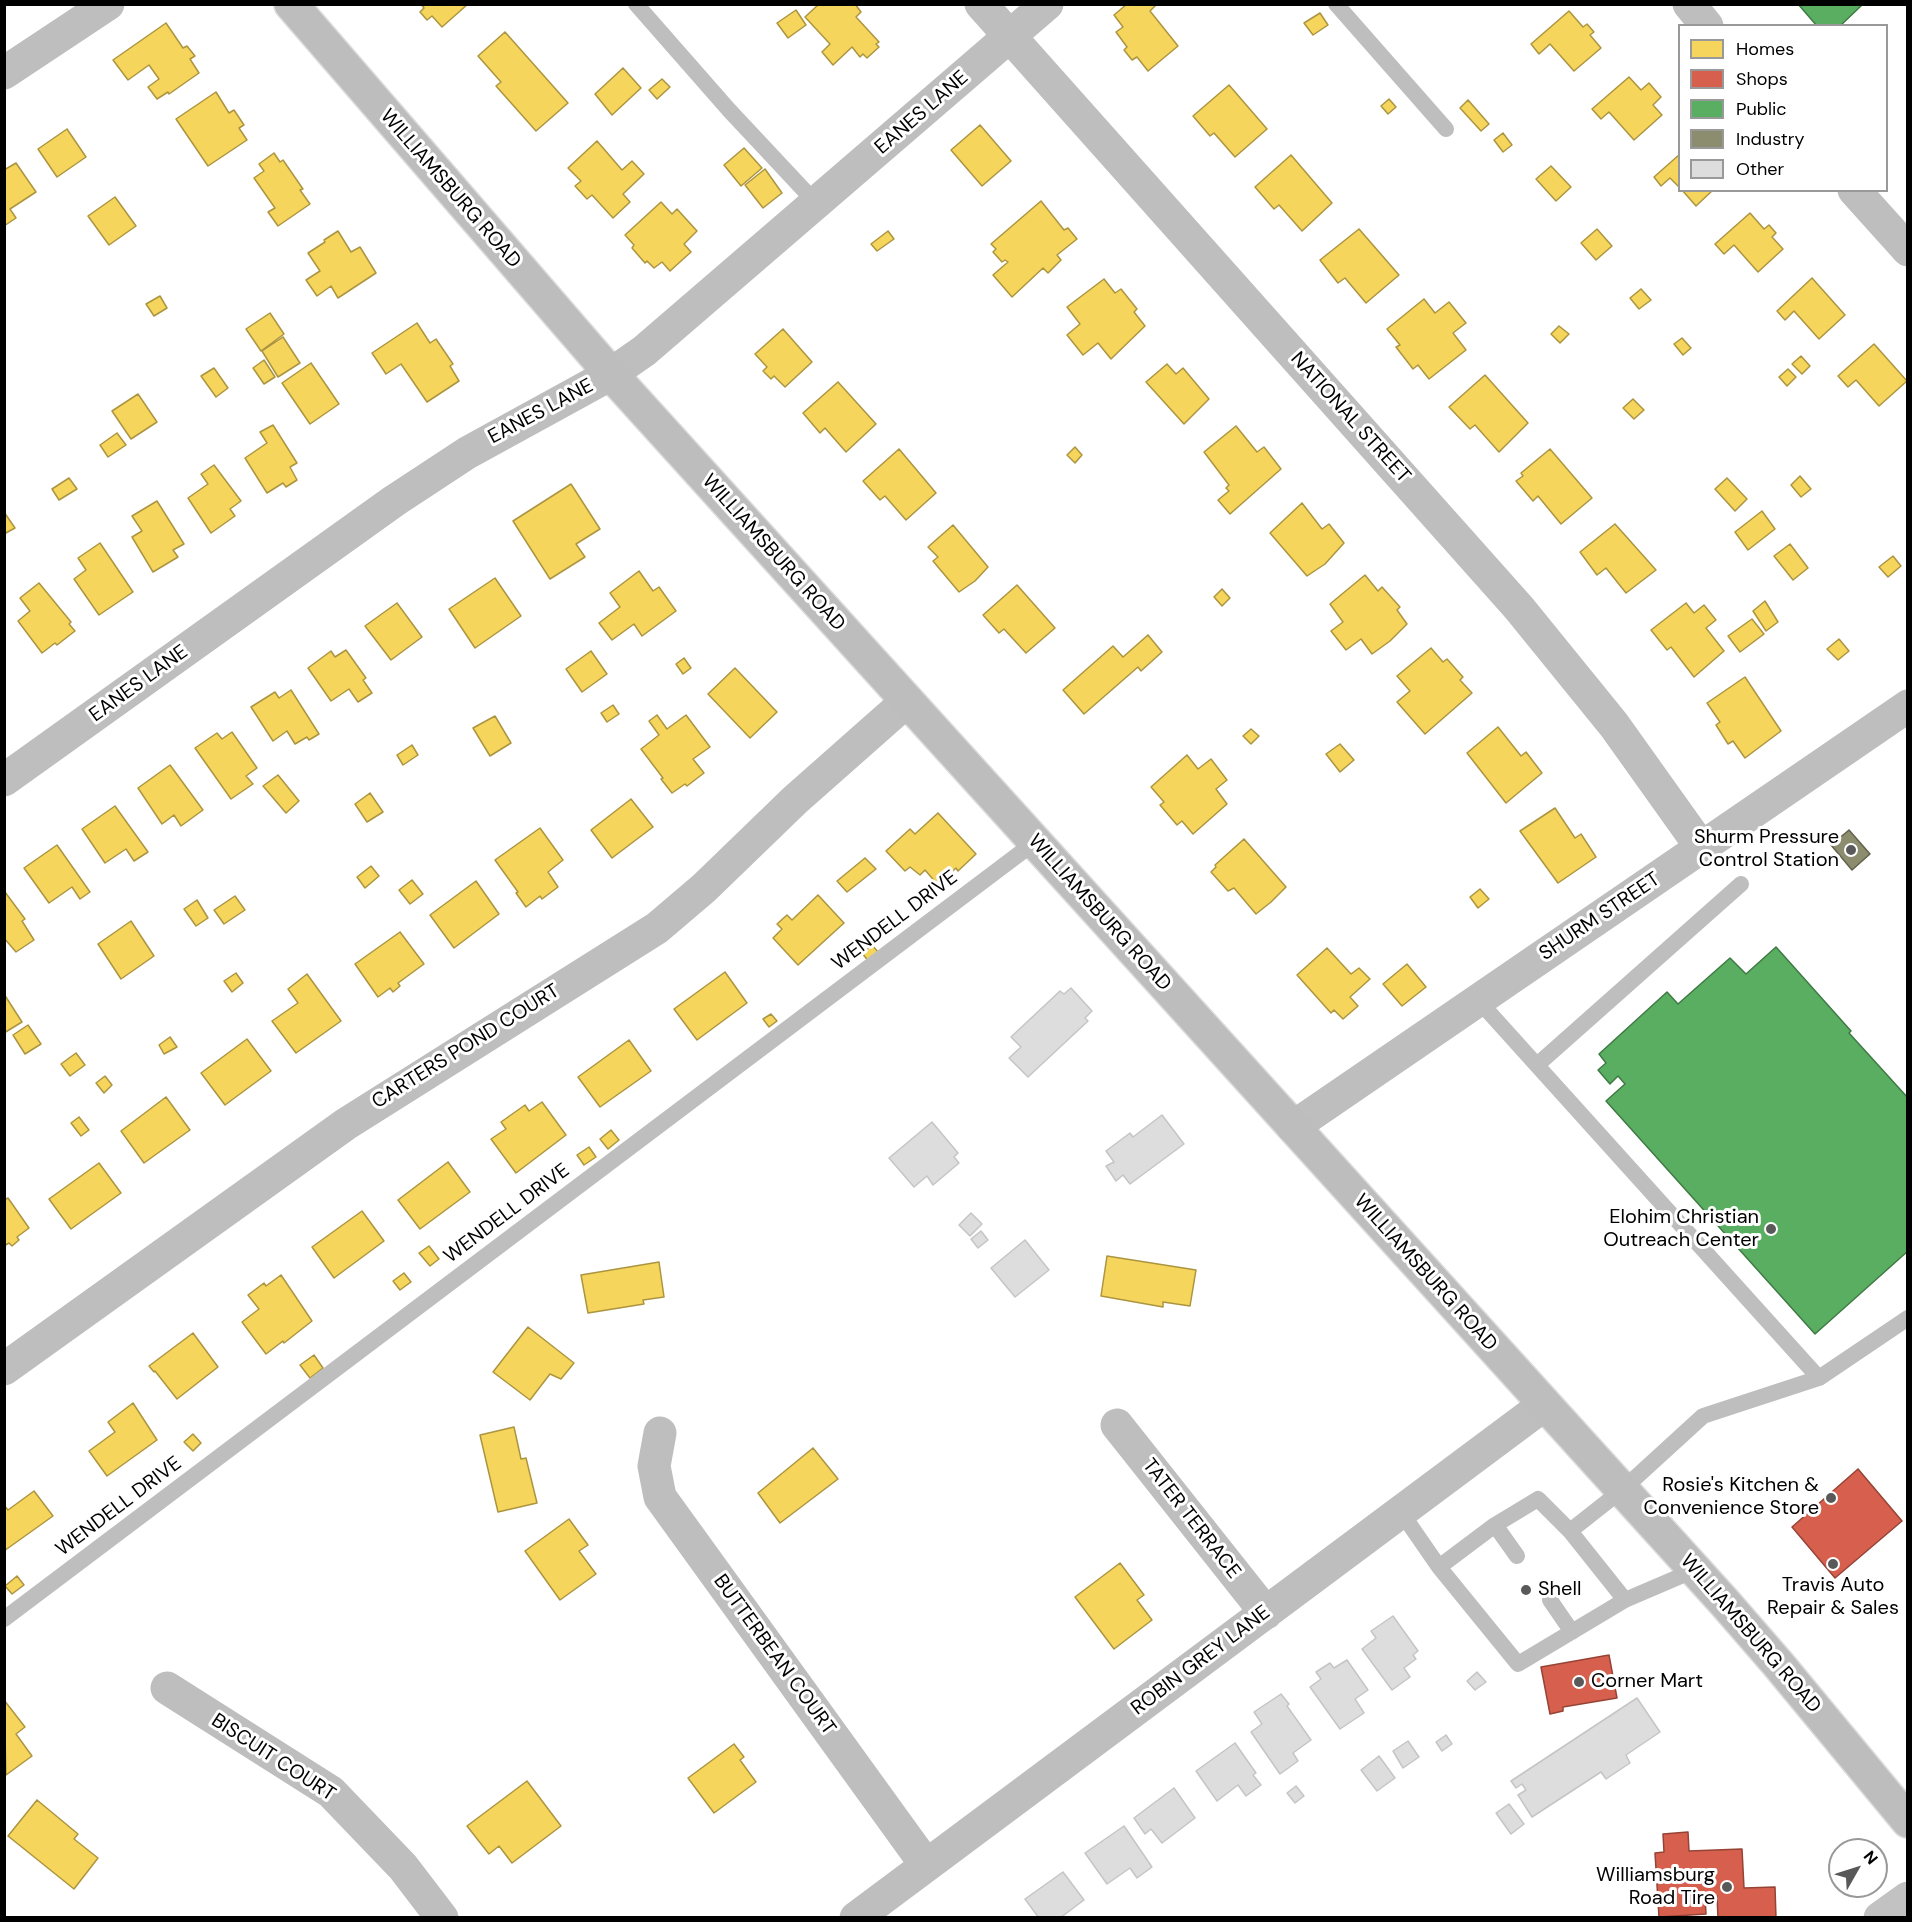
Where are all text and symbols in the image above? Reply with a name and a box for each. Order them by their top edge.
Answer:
legend [1678,24,1888,192]
text: Homes [1736,37,1794,61]
street label: EANES LANE [871,66,973,160]
text: Shops [1736,67,1788,91]
text: Public [1736,97,1787,121]
street label: WILLIAMSBURG ROAD [375,105,525,273]
text: Industry [1736,127,1805,151]
text: Other [1736,157,1784,181]
street label: NATIONAL STREET [1285,348,1415,488]
street label: EANES LANE [484,374,598,450]
street label: WILLIAMSBURG ROAD [696,470,850,636]
street label: EANES LANE [85,640,193,728]
place label: Shurm Pressure Control Station [1694,826,1839,873]
street label: WILLIAMSBURG ROAD [1022,830,1176,996]
marker: Shurm Pressure Control Station [1844,843,1858,857]
street label: WENDELL DRIVE [828,866,962,976]
street label: SHURM STREET [1535,868,1665,966]
street label: CARTERS POND COURT [368,979,564,1115]
street label: WENDELL DRIVE [440,1159,574,1269]
street label: WILLIAMSBURG ROAD [1348,1190,1502,1356]
place label: Elohim Christian Outreach Center [1603,1206,1759,1253]
marker: Elohim Christian Outreach Center [1764,1222,1778,1236]
street label: WENDELL DRIVE [52,1452,186,1562]
street label: TATER TERRACE [1137,1454,1245,1584]
place label: Rosie's Kitchen & Convenience Store [1643,1474,1819,1521]
marker: Rosie's Kitchen & Convenience Store [1824,1491,1838,1505]
street label: WILLIAMSBURG ROAD [1675,1550,1825,1718]
marker: Travis Auto Repair & Sales [1826,1557,1840,1571]
street label: BUTTERBEAN COURT [708,1570,840,1740]
place label: Travis Auto Repair & Sales [1767,1574,1899,1621]
place label: Shell [1538,1578,1581,1602]
marker: Shell [1519,1583,1533,1597]
street label: ROBIN GREY LANE [1127,1601,1275,1721]
place label: Corner Mart [1591,1670,1703,1694]
marker: Corner Mart [1572,1675,1586,1689]
street label: BISCUIT COURT [206,1709,340,1807]
north arrow [1828,1838,1888,1898]
text: N [1859,1846,1883,1869]
place label: Williamsburg Road Tire [1596,1864,1715,1911]
marker: Williamsburg Road Tire [1720,1880,1734,1894]

